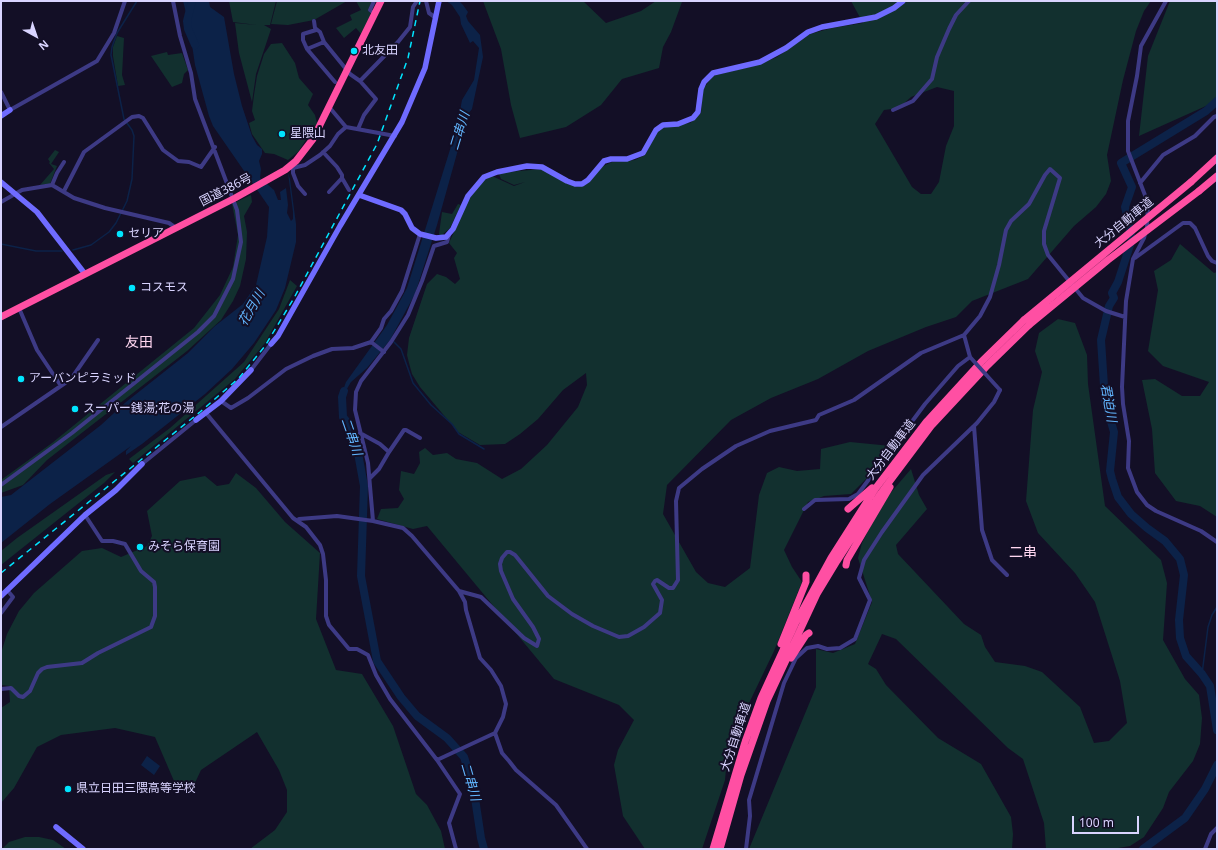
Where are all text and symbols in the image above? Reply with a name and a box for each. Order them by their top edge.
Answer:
north arrow [16,16,56,56]
text: N [36,37,52,54]
place label: 北友田 [362,44,398,58]
marker: 北友田 [349,46,359,56]
water label: 二串川 [447,110,473,152]
place label: 星隈山 [290,127,326,141]
marker: 星隈山 [277,129,287,139]
street label: 国道386号 [198,171,254,209]
street label: 大分自動車道 [1091,195,1157,251]
place label: セリア [128,227,164,241]
marker: セリア [115,229,125,239]
place label: コスモス [140,281,188,295]
marker: コスモス [127,283,137,293]
water label: 花月川 [235,287,269,329]
district label: 友田 [125,335,153,351]
place label: アーバンピラミッド [29,372,136,386]
marker: アーバンピラミッド [16,374,26,384]
water label: 君迫川 [1097,382,1119,424]
place label: スーパー銭湯;花の湯 [83,402,194,416]
marker: スーパー銭湯;花の湯 [70,404,80,414]
water label: 二串川 [337,416,365,458]
street label: 大分自動車道 [864,417,918,483]
place label: みそら保育園 [148,540,220,554]
marker: みそら保育園 [135,542,145,552]
district label: 二串 [1009,545,1037,561]
street label: 大分自動車道 [718,701,754,773]
water label: 二串川 [457,761,483,803]
place label: 県立日田三隈高等学校 [76,782,196,796]
marker: 県立日田三隈高等学校 [63,784,73,794]
scale bar [1074,808,1141,834]
text: 100 m [1079,814,1114,831]

